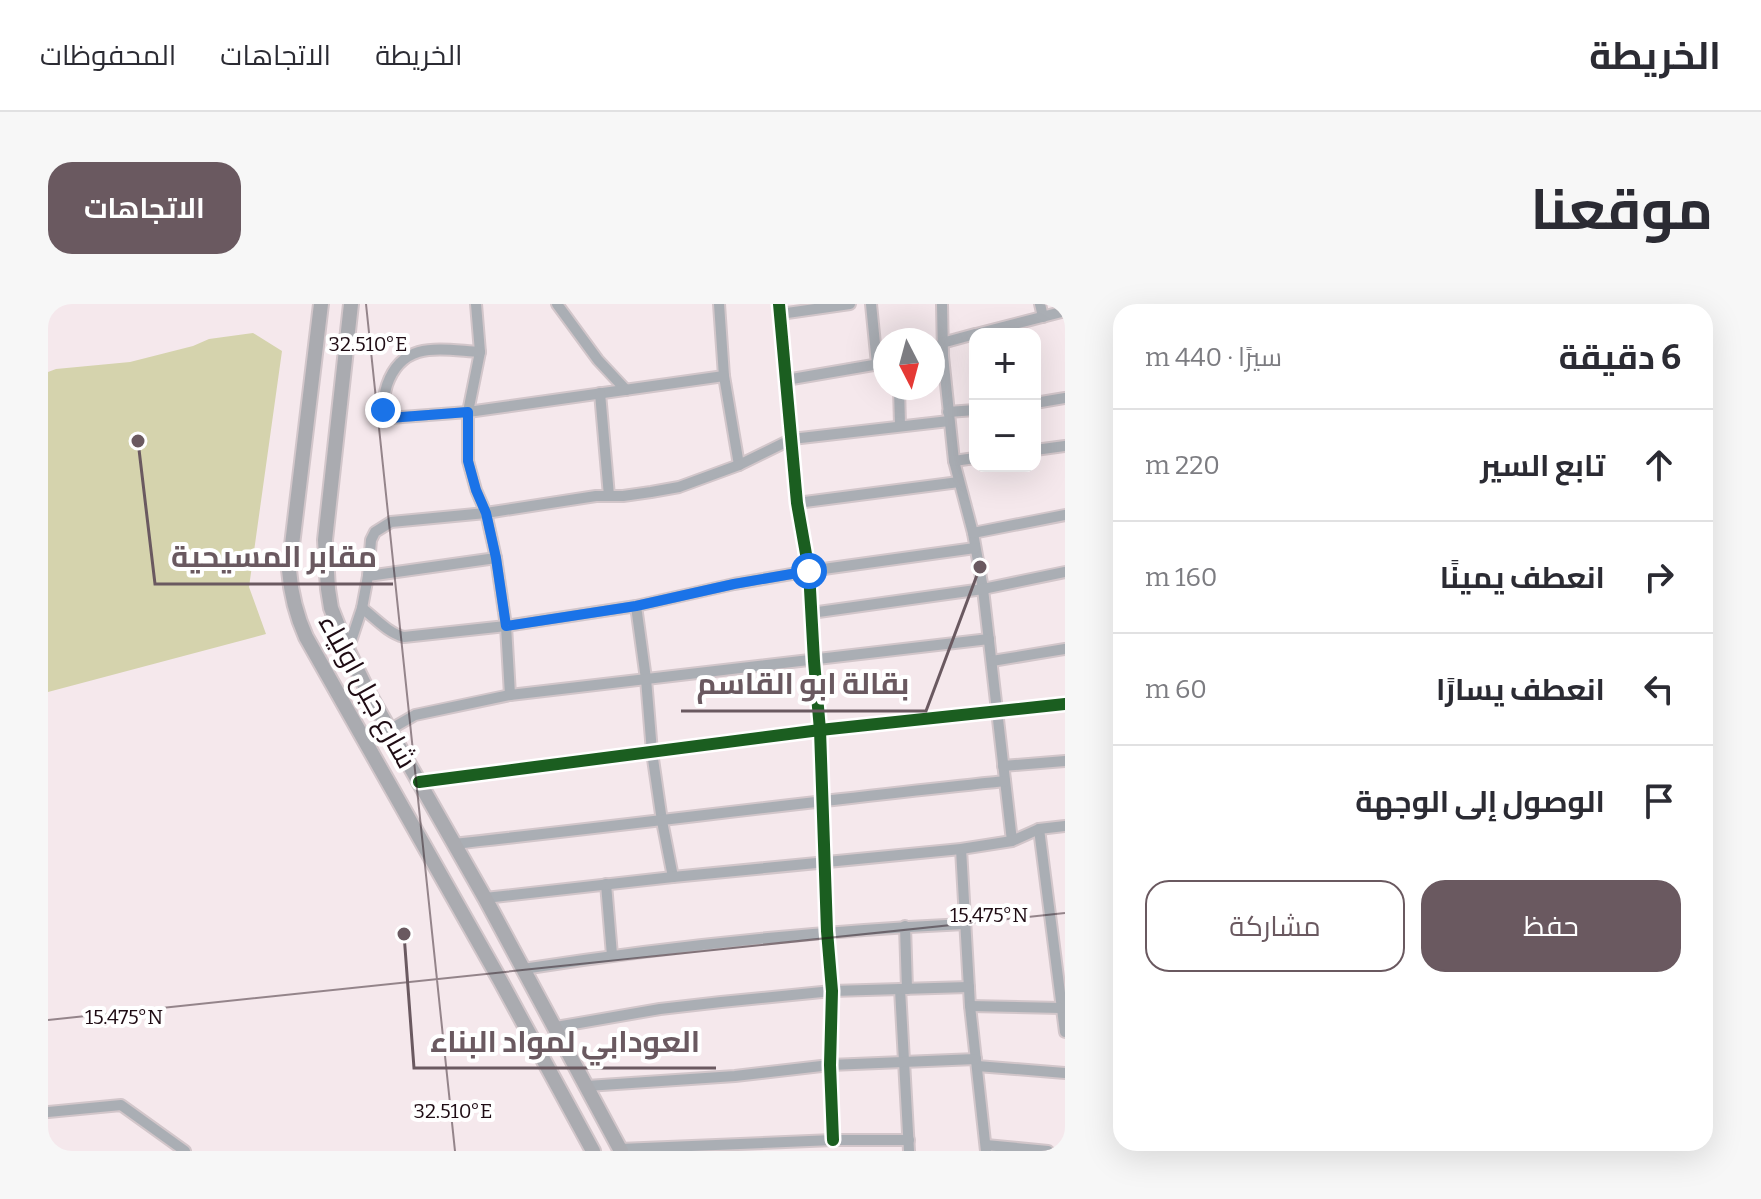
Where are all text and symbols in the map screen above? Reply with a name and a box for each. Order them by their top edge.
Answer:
text: الخريطة [1589,33,1721,79]
text: المحفوظات [40,39,176,72]
text: الاتجاهات [220,39,331,72]
text: الخريطة [375,39,463,72]
button: الاتجاهات [48,162,241,254]
text: موقعنا [1530,177,1713,244]
north arrow [873,328,945,400]
map controls [969,328,1041,472]
button: + [969,328,1041,400]
text: 32.510°E [329,332,407,356]
text: 6 دقيقة [1559,337,1681,378]
text: سيرًا · 440 m [1145,342,1282,373]
route end [365,392,401,428]
button: − [969,400,1041,472]
icon: ahead [1637,443,1681,487]
text: تابع السير [1480,448,1605,484]
text: 220 m [1145,450,1220,481]
callout: مقابر المسيحية [155,530,393,584]
text: مقابر المسيحية [171,539,377,575]
route start [791,553,827,589]
icon: right [1637,555,1681,599]
text: انعطف يمينًا [1440,560,1605,596]
text: 160 m [1145,562,1218,593]
street label: شارع جبل اولياء [310,608,423,775]
callout: بقالة ابو القاسم [681,657,926,711]
text: بقالة ابو القاسم [697,666,909,704]
icon: left [1637,667,1681,711]
text: انعطف يسارًا [1436,672,1605,708]
text: 60 m [1145,674,1207,705]
icon: arrive [1637,779,1681,823]
text: الوصول إلى الوجهة [1355,784,1605,820]
button: مشاركة [1145,880,1405,972]
button: حفظ [1421,880,1681,972]
text: 15.475°N [950,903,1028,927]
text: 15.475°N [85,1005,163,1029]
callout: العودابي لمواد البناء [414,1014,716,1068]
text: العودابي لمواد البناء [430,1024,700,1066]
text: 32.510°E [414,1099,492,1123]

